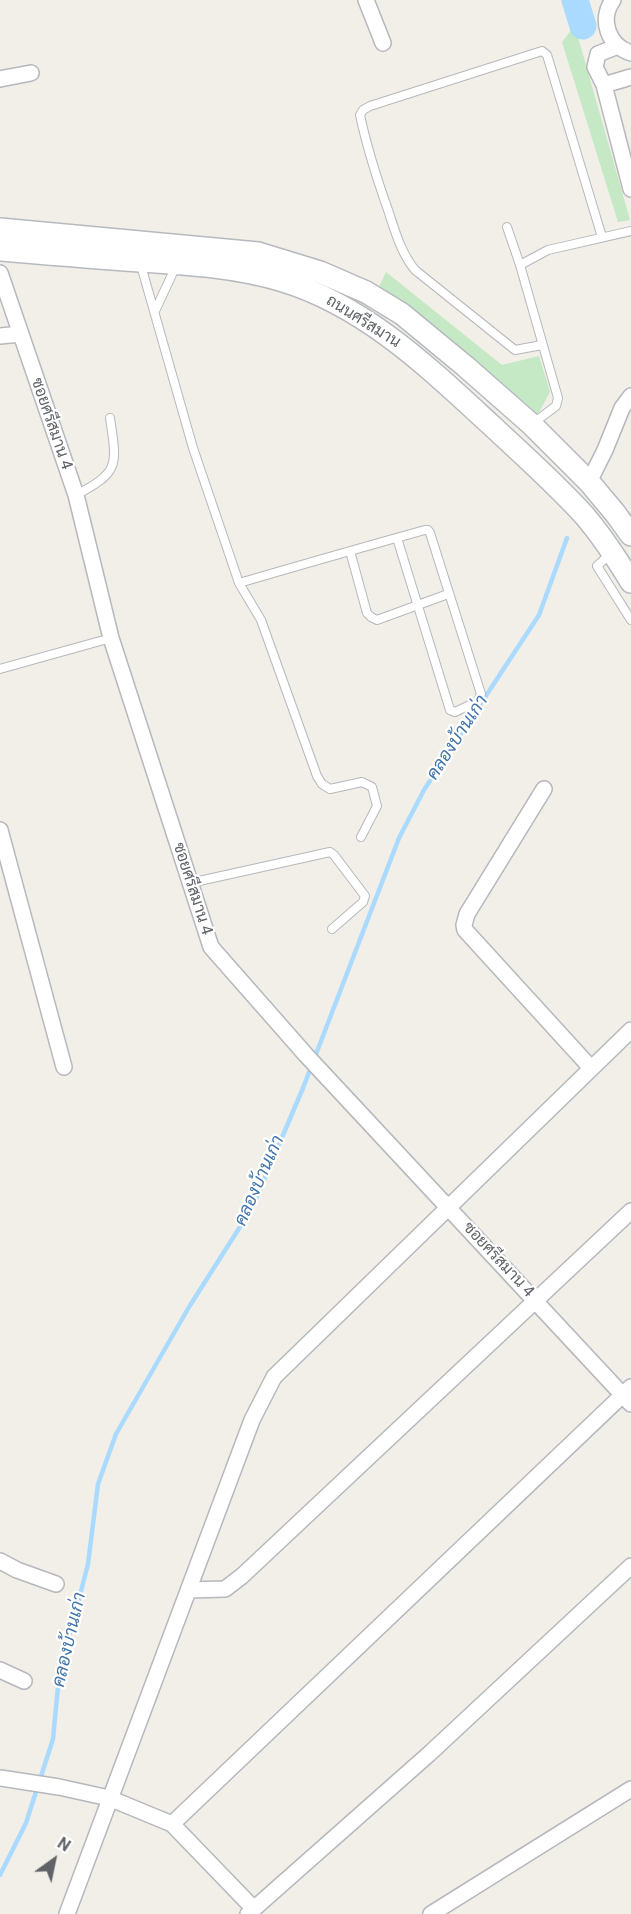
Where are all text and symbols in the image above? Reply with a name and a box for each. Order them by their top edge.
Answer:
street label: ถนนศรีสมาน [322,292,404,352]
street label: ซอยศรีสมาน 4 [26,376,76,472]
water label: คลองบ้านเก่า [423,692,493,784]
street label: ซอยศรีสมาน 4 [168,840,216,938]
water label: คลองบ้านเก่า [231,1133,289,1229]
street label: ซอยศรีสมาน 4 [458,1218,538,1302]
water label: คลองบ้านเก่า [49,1591,91,1689]
north arrow [24,1830,84,1890]
text: N [54,1833,74,1856]

